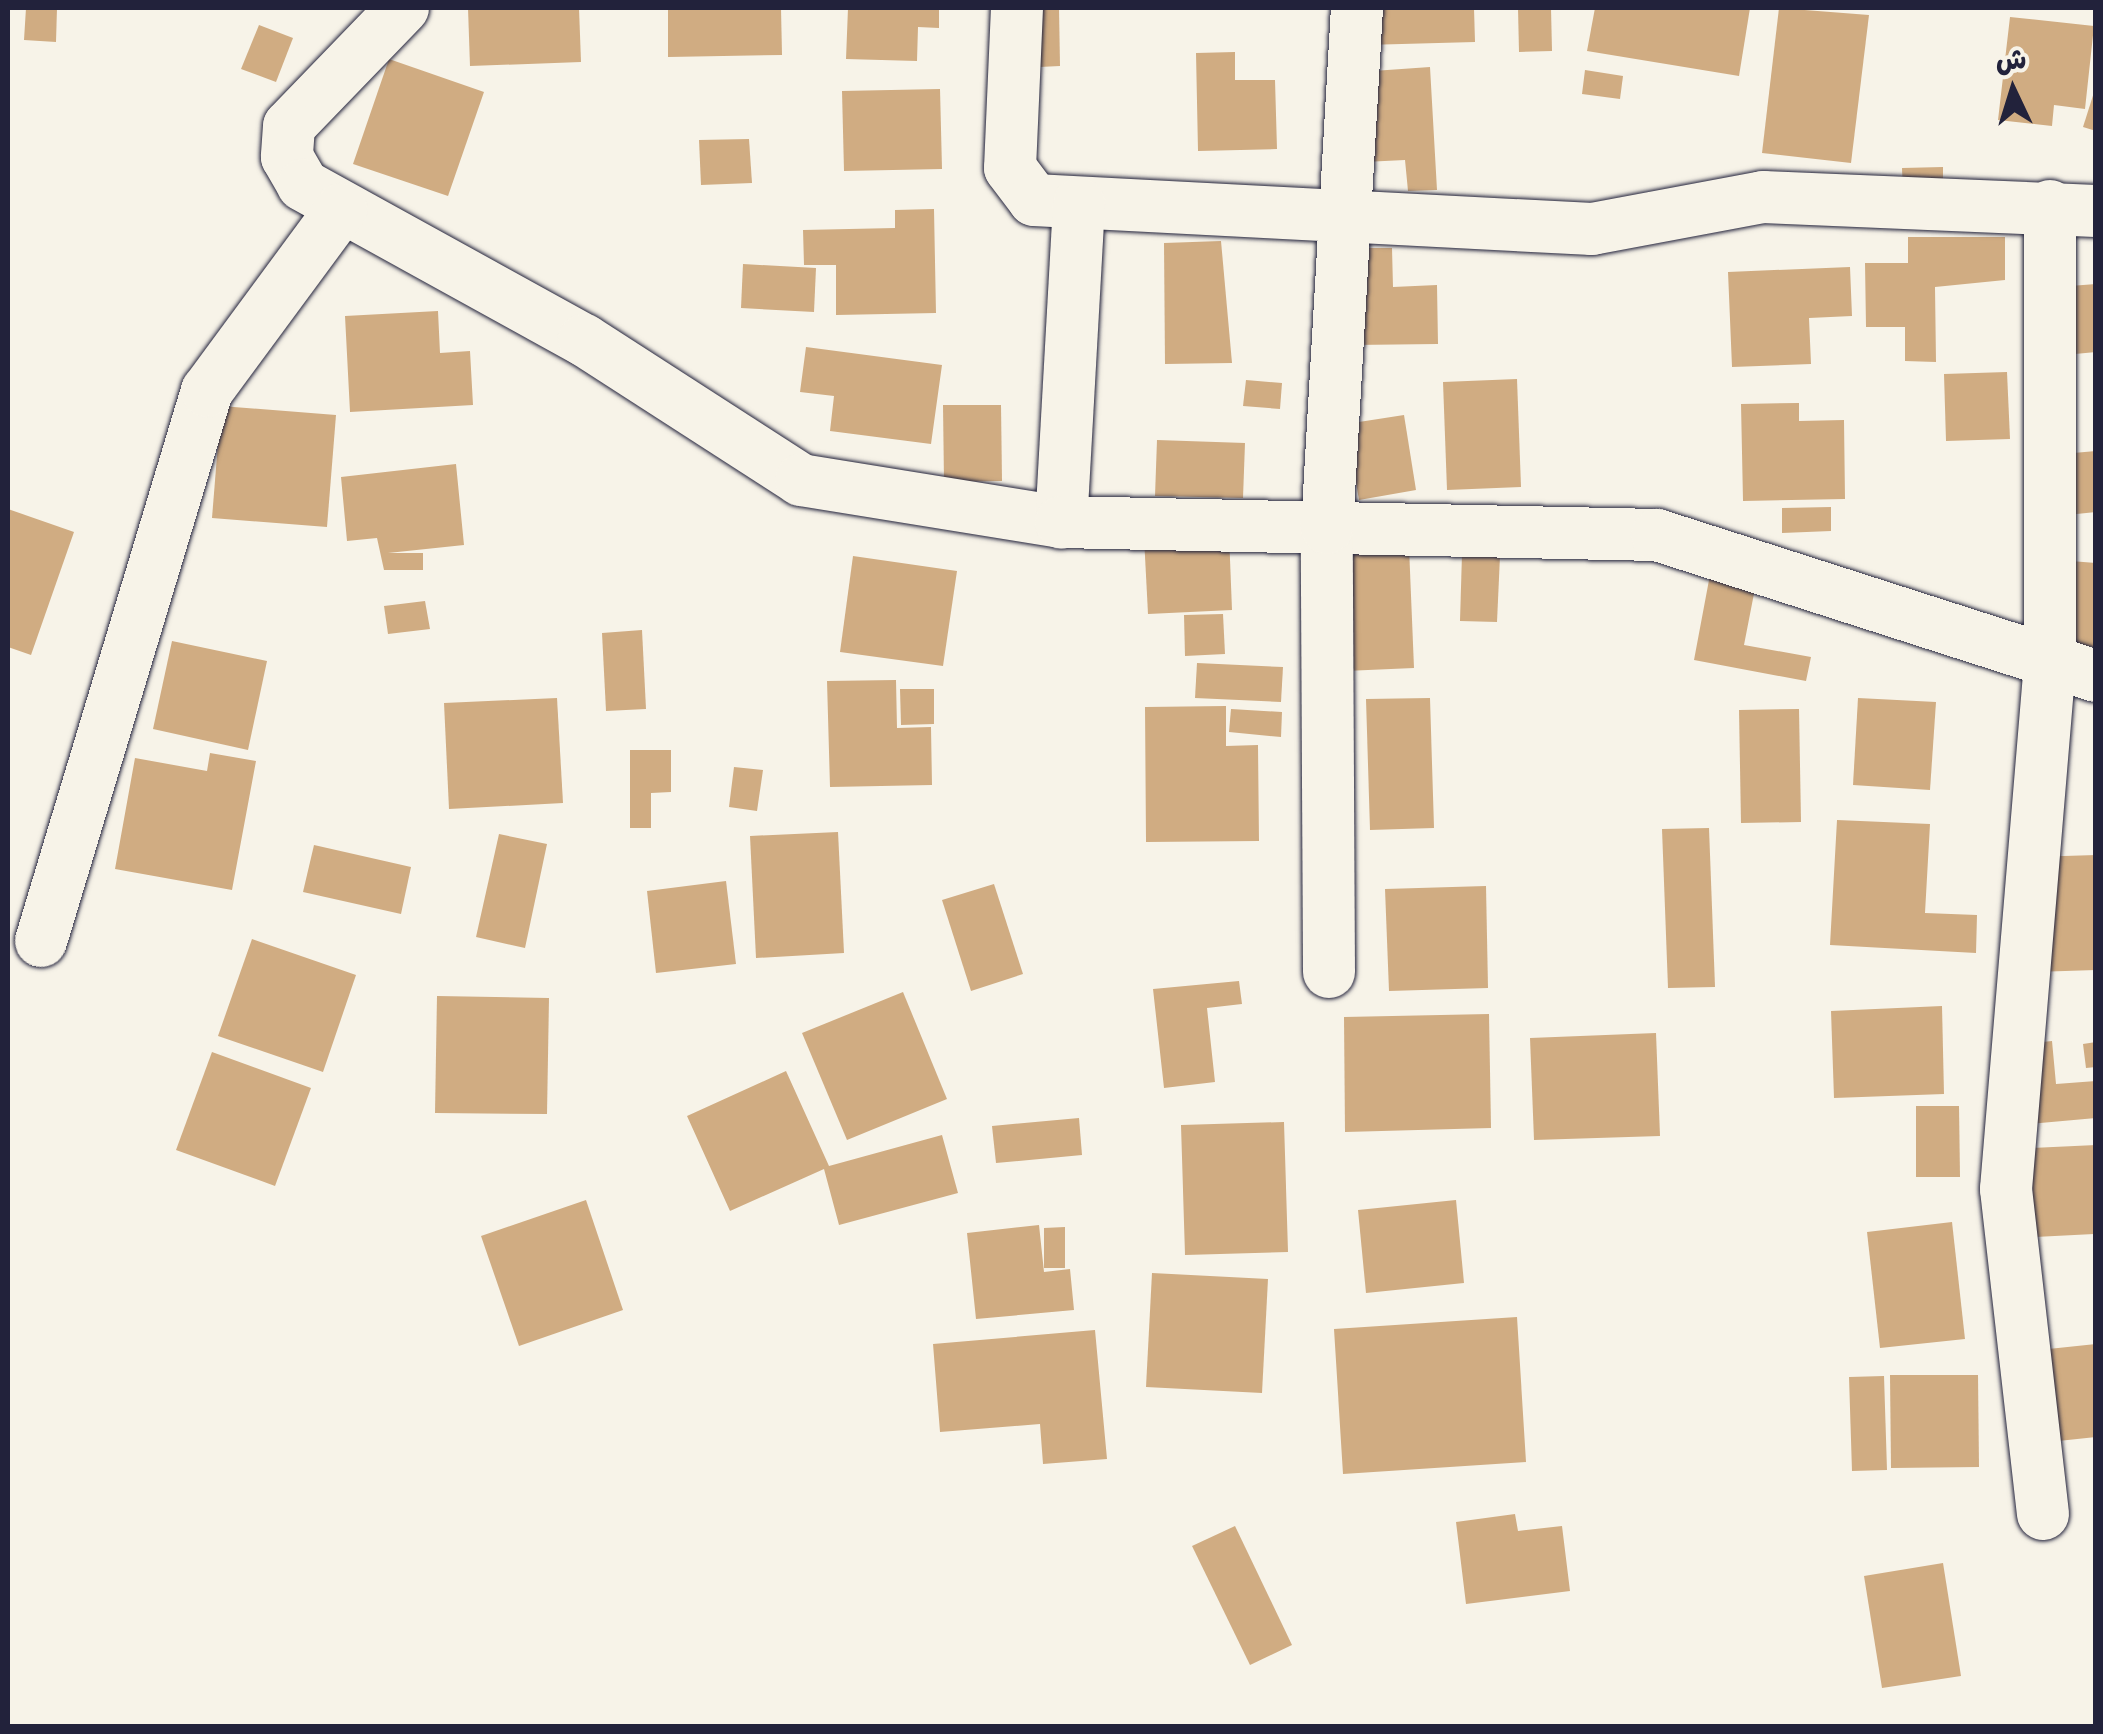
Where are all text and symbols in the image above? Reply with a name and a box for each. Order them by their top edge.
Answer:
north arrow [1963,40,2063,140]
text: ش [1994,43,2027,77]

